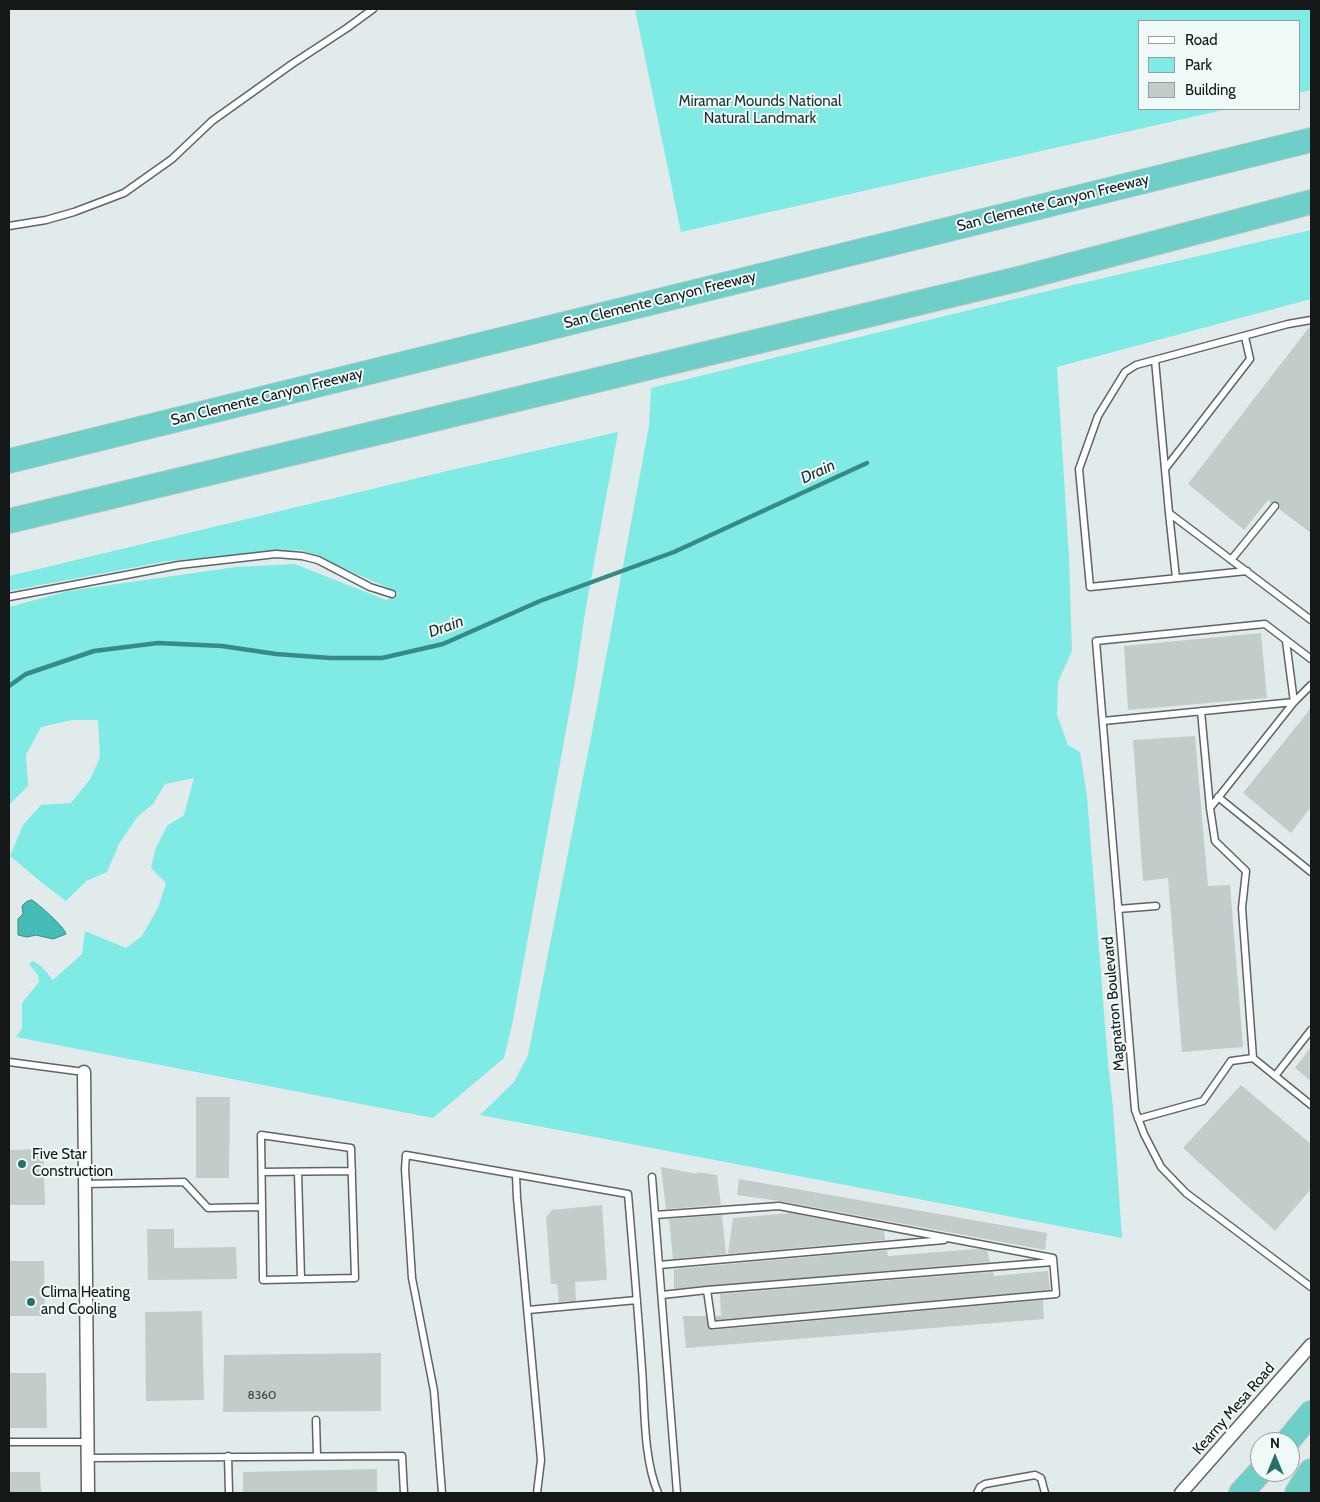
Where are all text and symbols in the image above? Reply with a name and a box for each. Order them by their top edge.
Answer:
legend [1138,20,1300,110]
text: Road [1185,31,1218,49]
text: Park [1185,56,1212,74]
text: Building [1185,81,1236,99]
park label: Miramar Mounds National Natural Landmark [679,93,841,128]
street label: San Clemente Canyon Freeway [955,170,1151,236]
street label: San Clemente Canyon Freeway [562,267,758,333]
street label: San Clemente Canyon Freeway [169,364,365,430]
water label: Drain [798,456,838,488]
water label: Drain [426,612,466,642]
street label: Magnatron Boulevard [1099,936,1129,1072]
place label: Five Star Construction [32,1146,113,1181]
marker: Five Star Construction [16,1158,28,1170]
place label: Clima Heating and Cooling [41,1284,130,1319]
marker: Clima Heating and Cooling [25,1296,37,1308]
street label: Kearny Mesa Road [1189,1359,1279,1459]
house number: 8360 [248,1388,276,1402]
north arrow [1250,1432,1300,1482]
text: N [1270,1434,1280,1452]

